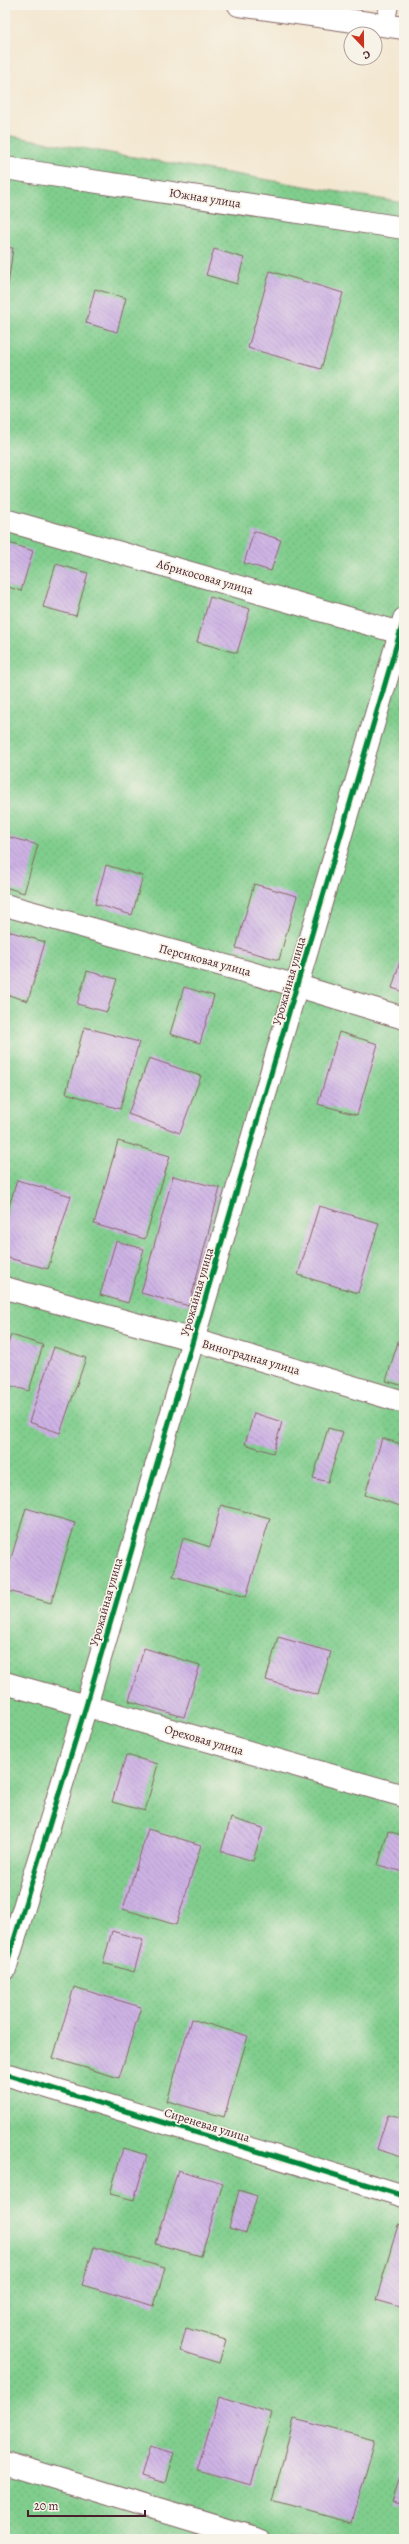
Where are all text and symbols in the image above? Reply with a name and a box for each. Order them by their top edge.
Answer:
north arrow [343,26,383,66]
text: С [360,47,373,63]
street label: Южная улица [168,184,242,212]
street label: Абрикосовая улица [154,555,256,599]
street label: Урожайная улица [269,934,309,1027]
street label: Персиковая улица [157,940,253,980]
street label: Урожайная улица [177,1245,217,1338]
street label: Виноградная улица [200,1335,302,1379]
street label: Урожайная улица [86,1555,126,1648]
street label: Ореховая улица [163,1721,246,1759]
street label: Сиреневая улица [162,2104,252,2146]
scale bar [28,2492,145,2518]
text: 20 m [34,2498,58,2514]

